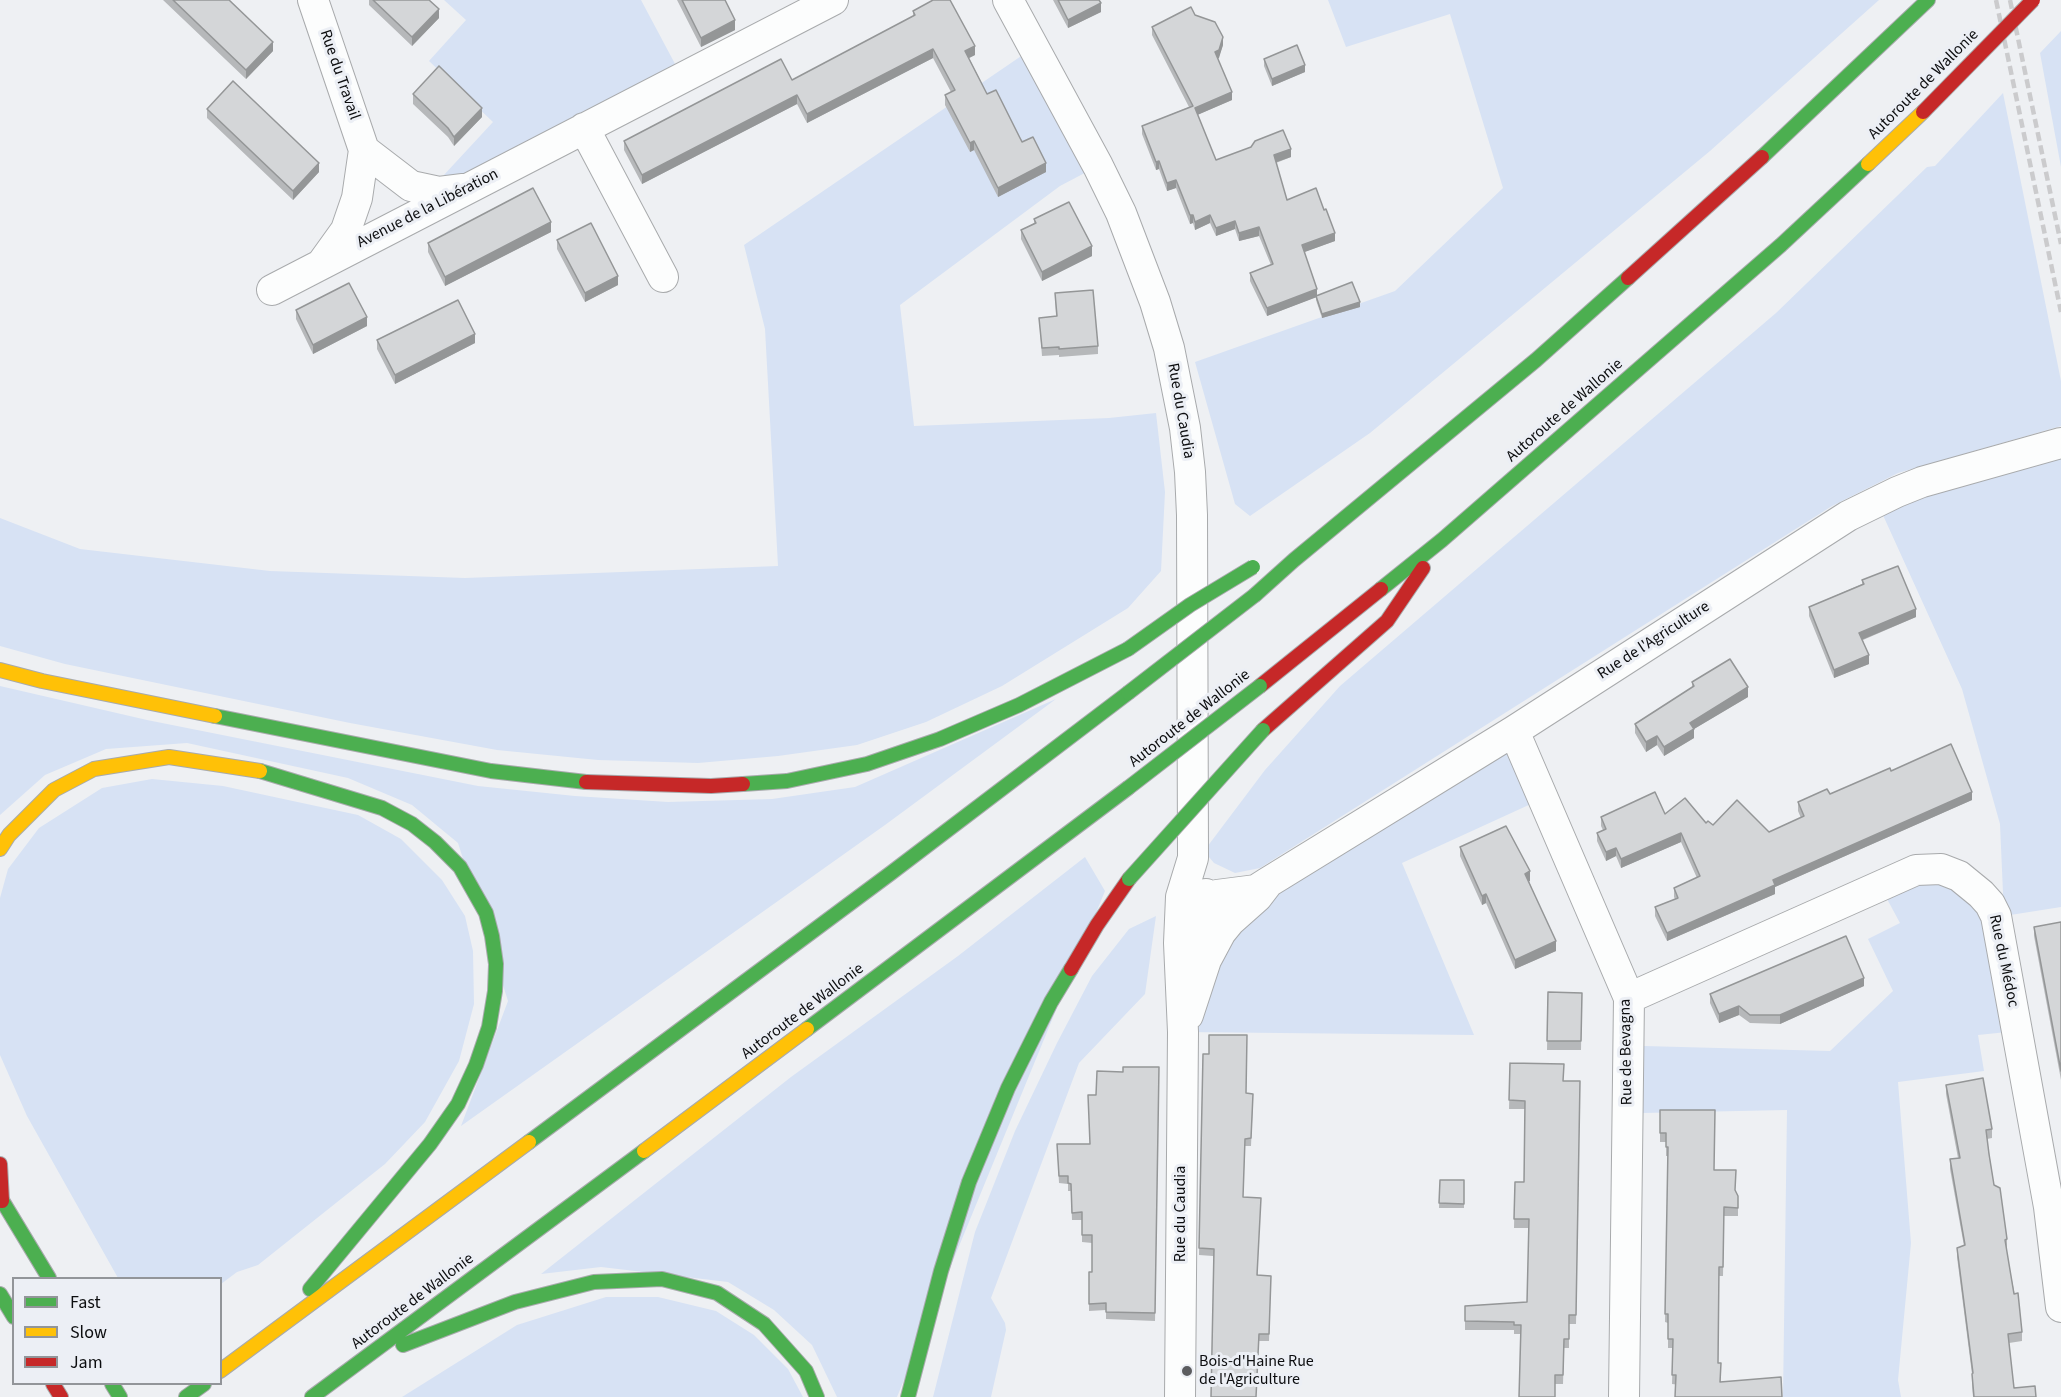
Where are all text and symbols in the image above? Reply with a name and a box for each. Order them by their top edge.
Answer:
street label: Autoroute de Wallonie [1865,26,1983,144]
street label: Rue du Travail [315,27,363,123]
street label: Avenue de la Libération [354,165,502,253]
street label: Autoroute de Wallonie [1503,355,1627,467]
street label: Rue du Caudia [1162,362,1198,460]
street label: Rue de l'Agriculture [1594,598,1714,684]
street label: Autoroute de Wallonie [1126,666,1254,772]
street label: Rue du Médoc [1984,913,2022,1009]
street label: Autoroute de Wallonie [738,960,868,1064]
street label: Rue de Bevagna [1616,999,1638,1105]
street label: Rue du Caudia [1171,1166,1191,1262]
street label: Autoroute de Wallonie [348,1250,478,1354]
legend [12,1277,222,1385]
text: Fast [70,1290,101,1315]
text: Slow [70,1320,107,1345]
text: Jam [70,1350,103,1375]
place label: Bois-d'Haine Rue de l'Agriculture [1199,1352,1314,1390]
marker: Bois-d'Haine Rue de l'Agriculture [1180,1364,1194,1378]

